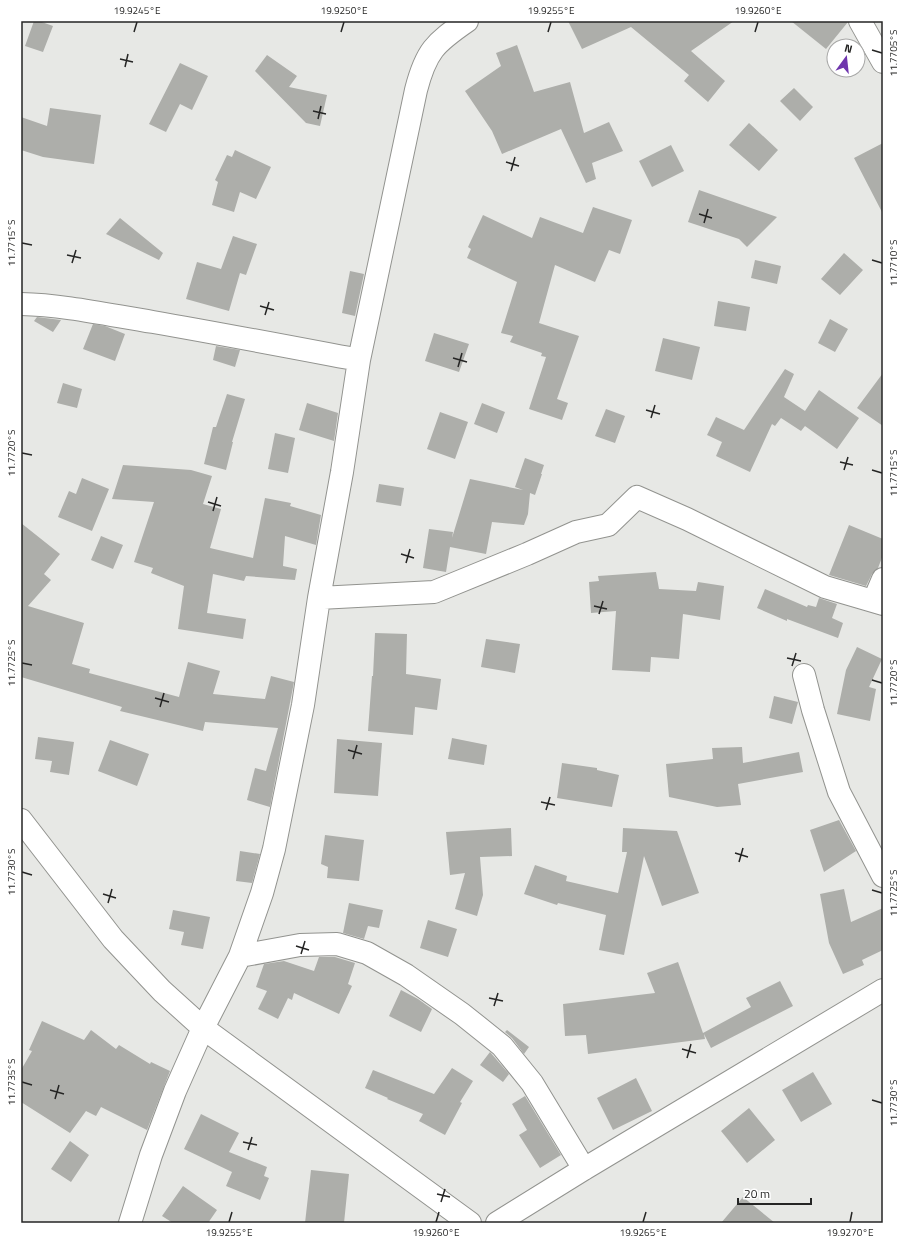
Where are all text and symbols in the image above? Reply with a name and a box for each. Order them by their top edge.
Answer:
text: 19.9245°E [114,3,161,18]
text: 19.9250°E [321,3,368,18]
text: 19.9255°E [528,3,575,18]
text: 19.9260°E [735,3,782,18]
text: 11.7705°S [886,30,901,76]
north arrow [826,38,866,78]
text: N [843,40,854,57]
text: 11.7715°S [4,220,19,266]
text: 11.7710°S [886,240,901,286]
text: 11.7720°S [4,430,19,476]
text: 11.7715°S [886,450,901,496]
text: 11.7725°S [4,640,19,686]
text: 11.7720°S [886,660,901,706]
text: 11.7730°S [4,849,19,895]
text: 11.7725°S [886,870,901,916]
text: 11.7735°S [4,1059,19,1105]
text: 11.7730°S [886,1080,901,1126]
scale bar [738,1180,811,1206]
text: 20 m [744,1184,770,1203]
text: 19.9255°E [206,1225,253,1240]
text: 19.9260°E [413,1225,460,1240]
text: 19.9265°E [620,1225,667,1240]
text: 19.9270°E [827,1225,874,1240]

